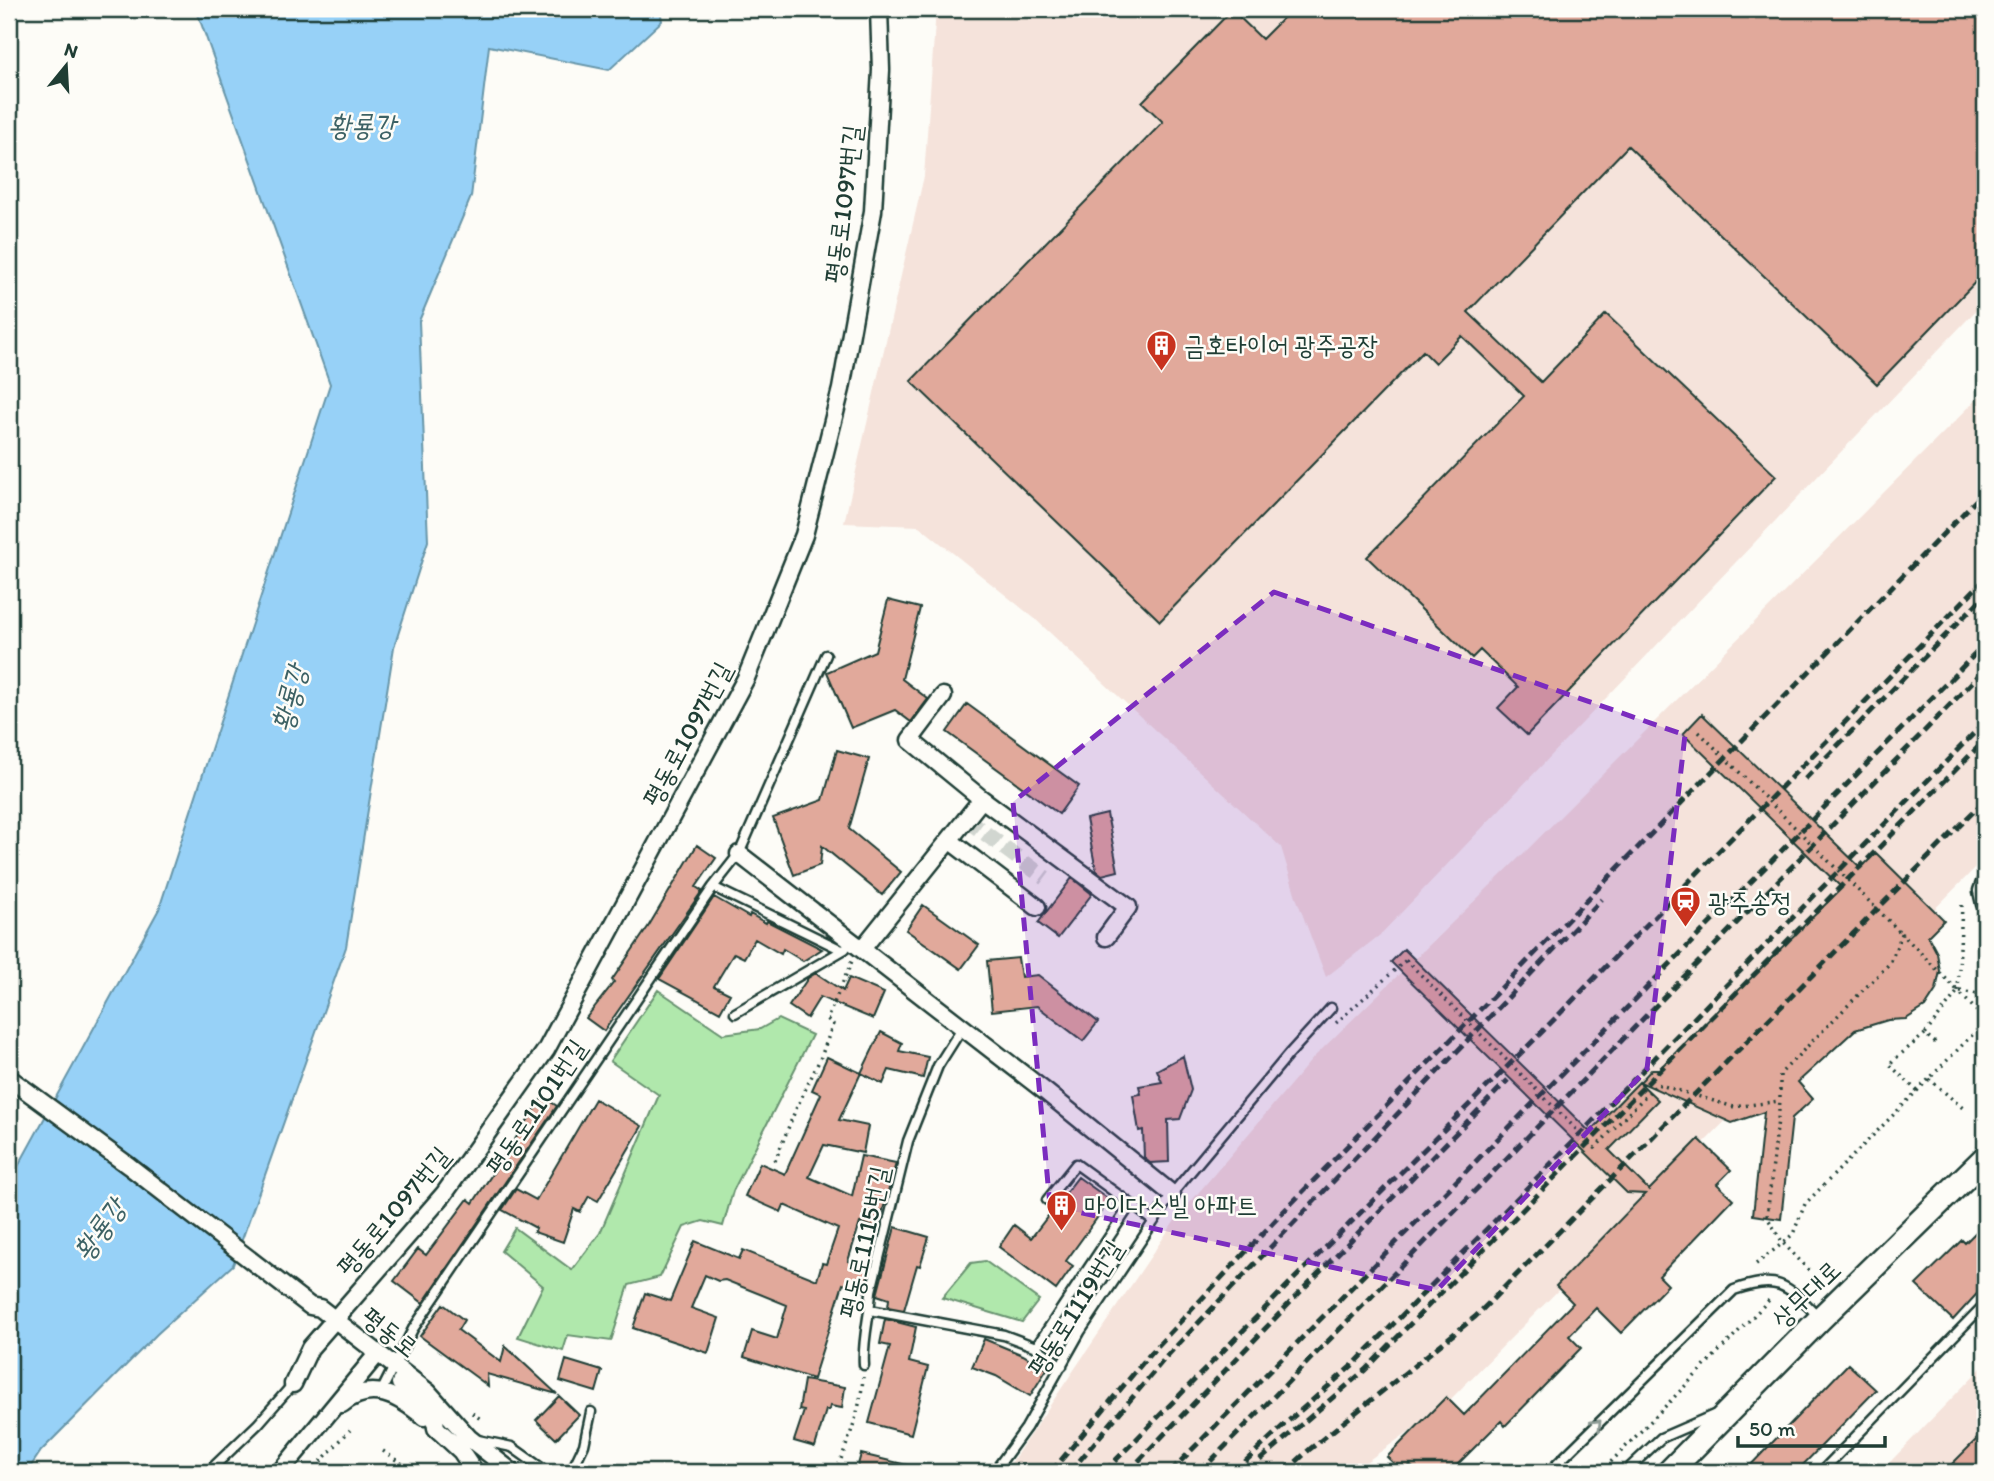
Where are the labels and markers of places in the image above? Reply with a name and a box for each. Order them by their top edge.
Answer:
building icon: 금호타이어 광주공장 [1144,328,1178,372]
place label: 금호타이어 광주공장 [1184,329,1378,361]
station icon: 광주송정 [1668,885,1702,929]
place label: 광주송정 [1708,886,1792,918]
building icon: 마이다스빌 아파트 [1044,1188,1078,1232]
place label: 마이다스빌 아파트 [1084,1189,1257,1221]

